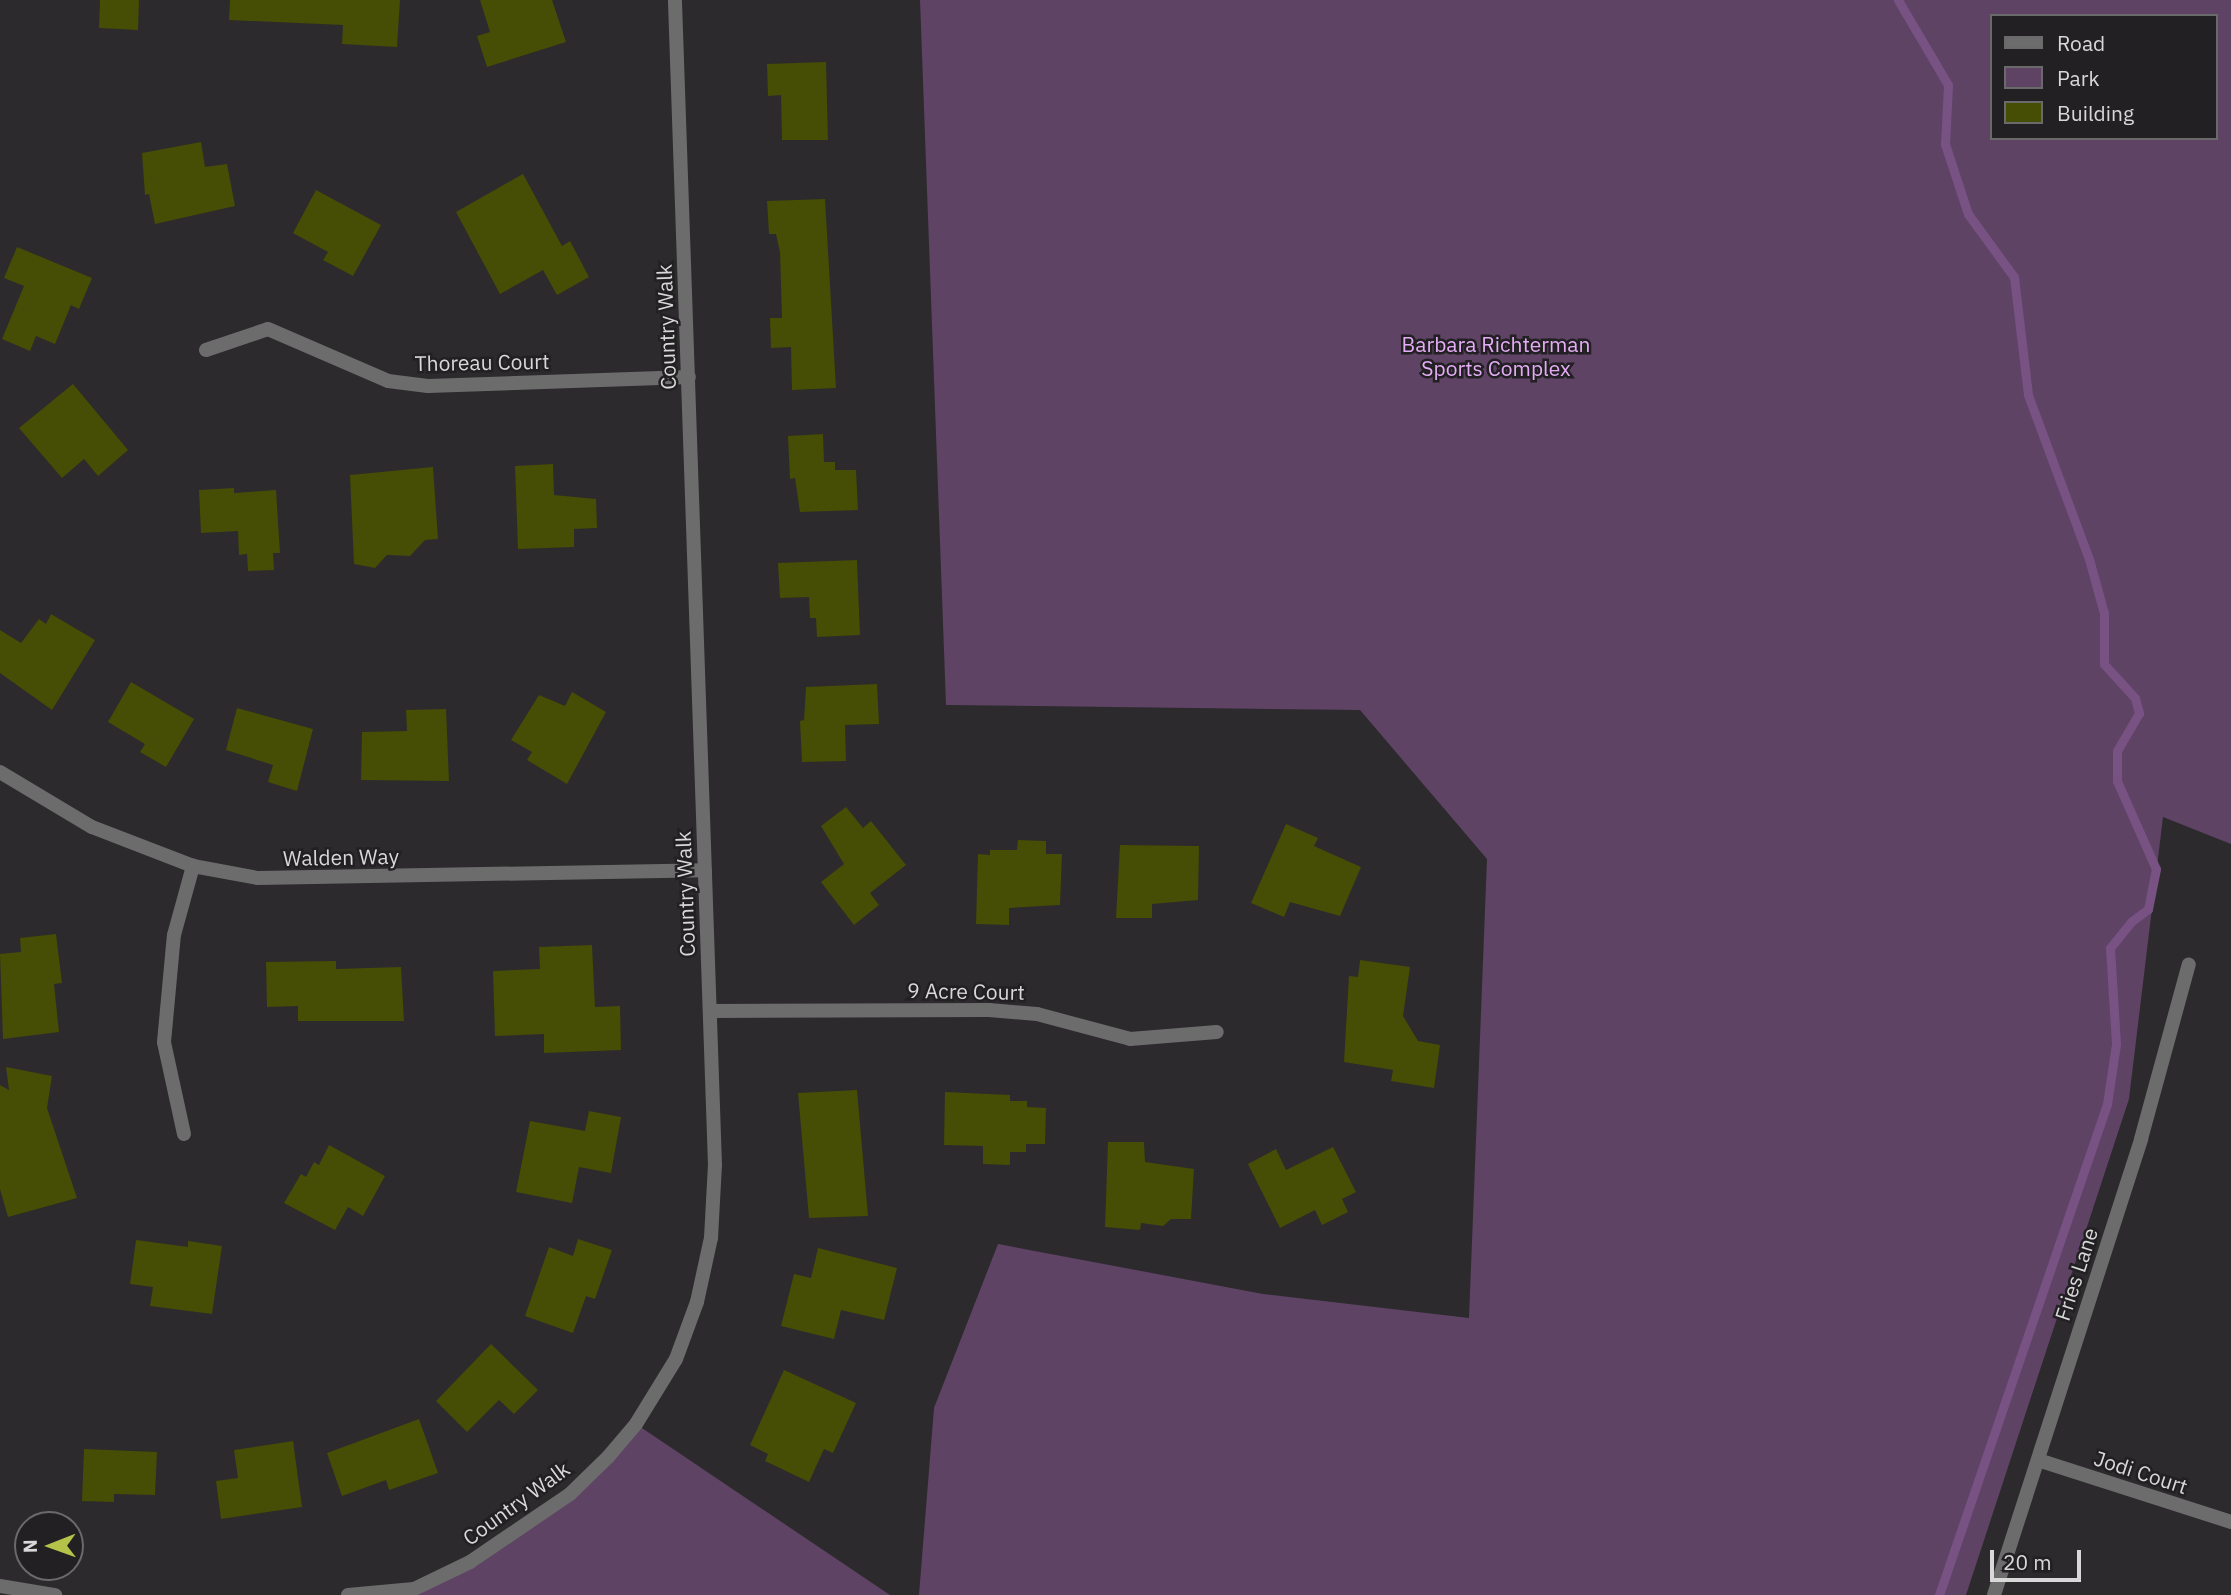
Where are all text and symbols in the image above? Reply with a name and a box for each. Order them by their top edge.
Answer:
legend [1990,14,2217,140]
text: Road [2057,29,2105,57]
text: Park [2057,64,2100,92]
text: Building [2057,99,2134,127]
street label: Country Walk [651,264,681,390]
park label: Barbara Richterman Sports Complex [1402,331,1590,381]
street label: Thoreau Court [414,348,550,376]
street label: Country Walk [670,831,700,957]
street label: Walden Way [283,843,399,871]
street label: 9 Acre Court [907,977,1025,1005]
street label: Fries Lane [2049,1224,2103,1324]
street label: Jodi Court [2091,1445,2191,1499]
street label: Country Walk [458,1456,574,1550]
north arrow [14,1511,84,1581]
scale bar [1993,1536,2084,1580]
text: N [18,1539,42,1553]
text: 20 m [2003,1548,2052,1576]

